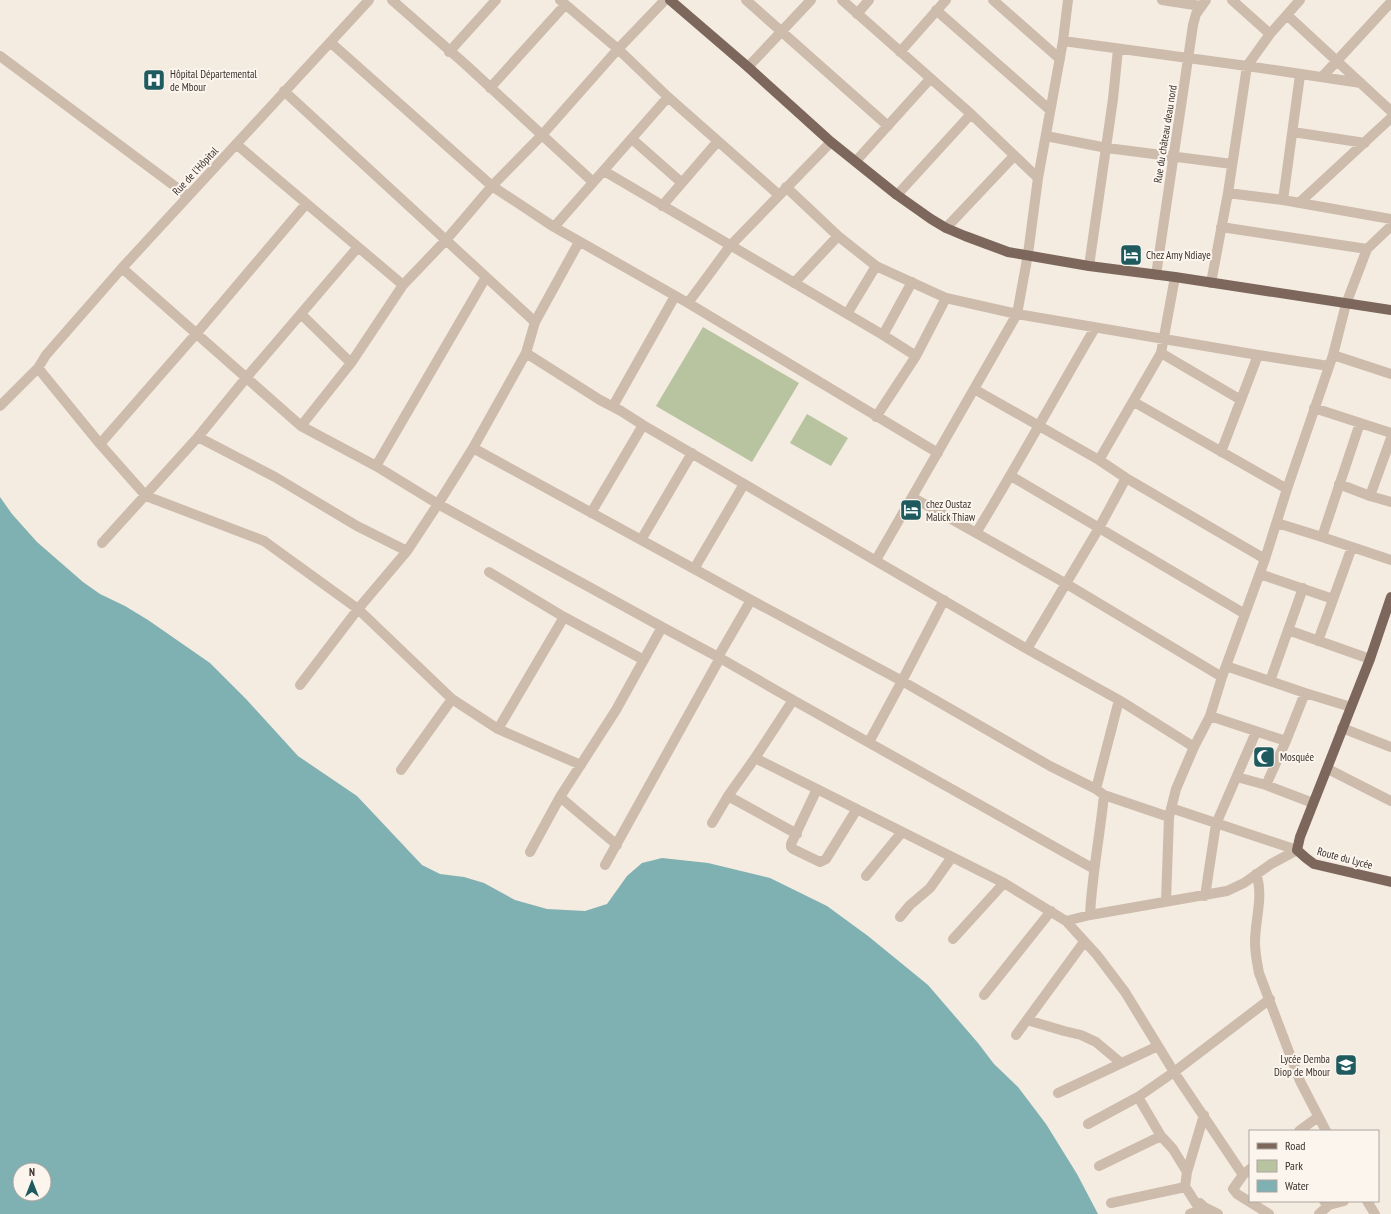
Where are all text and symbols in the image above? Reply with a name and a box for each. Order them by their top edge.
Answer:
hospital icon: Hôpital Départemental de Mbour [141,67,167,93]
place label: Hôpital Départemental de Mbour [170,67,257,94]
street label: Rue du château deau nord [1150,84,1180,184]
street label: Rue de l'Hôpital [169,144,221,198]
hotel icon: Chez Amy Ndiaye [1118,242,1144,268]
place label: Chez Amy Ndiaye [1146,248,1211,262]
hotel icon: chez Oustaz Malick Thiaw [898,497,924,523]
place label: chez Oustaz Malick Thiaw [926,497,976,524]
mosque icon: Mosquée [1251,744,1277,770]
place label: Mosquée [1280,750,1314,764]
street label: Route du Lycée [1316,844,1375,872]
place label: Lycée Demba Diop de Mbour [1274,1052,1330,1079]
school or university icon: Lycée Demba Diop de Mbour [1333,1052,1359,1078]
legend [1249,1130,1379,1202]
text: Road [1285,1138,1305,1153]
text: Park [1285,1158,1303,1173]
north arrow [12,1162,52,1202]
text: N [29,1165,35,1179]
text: Water [1285,1178,1310,1193]

